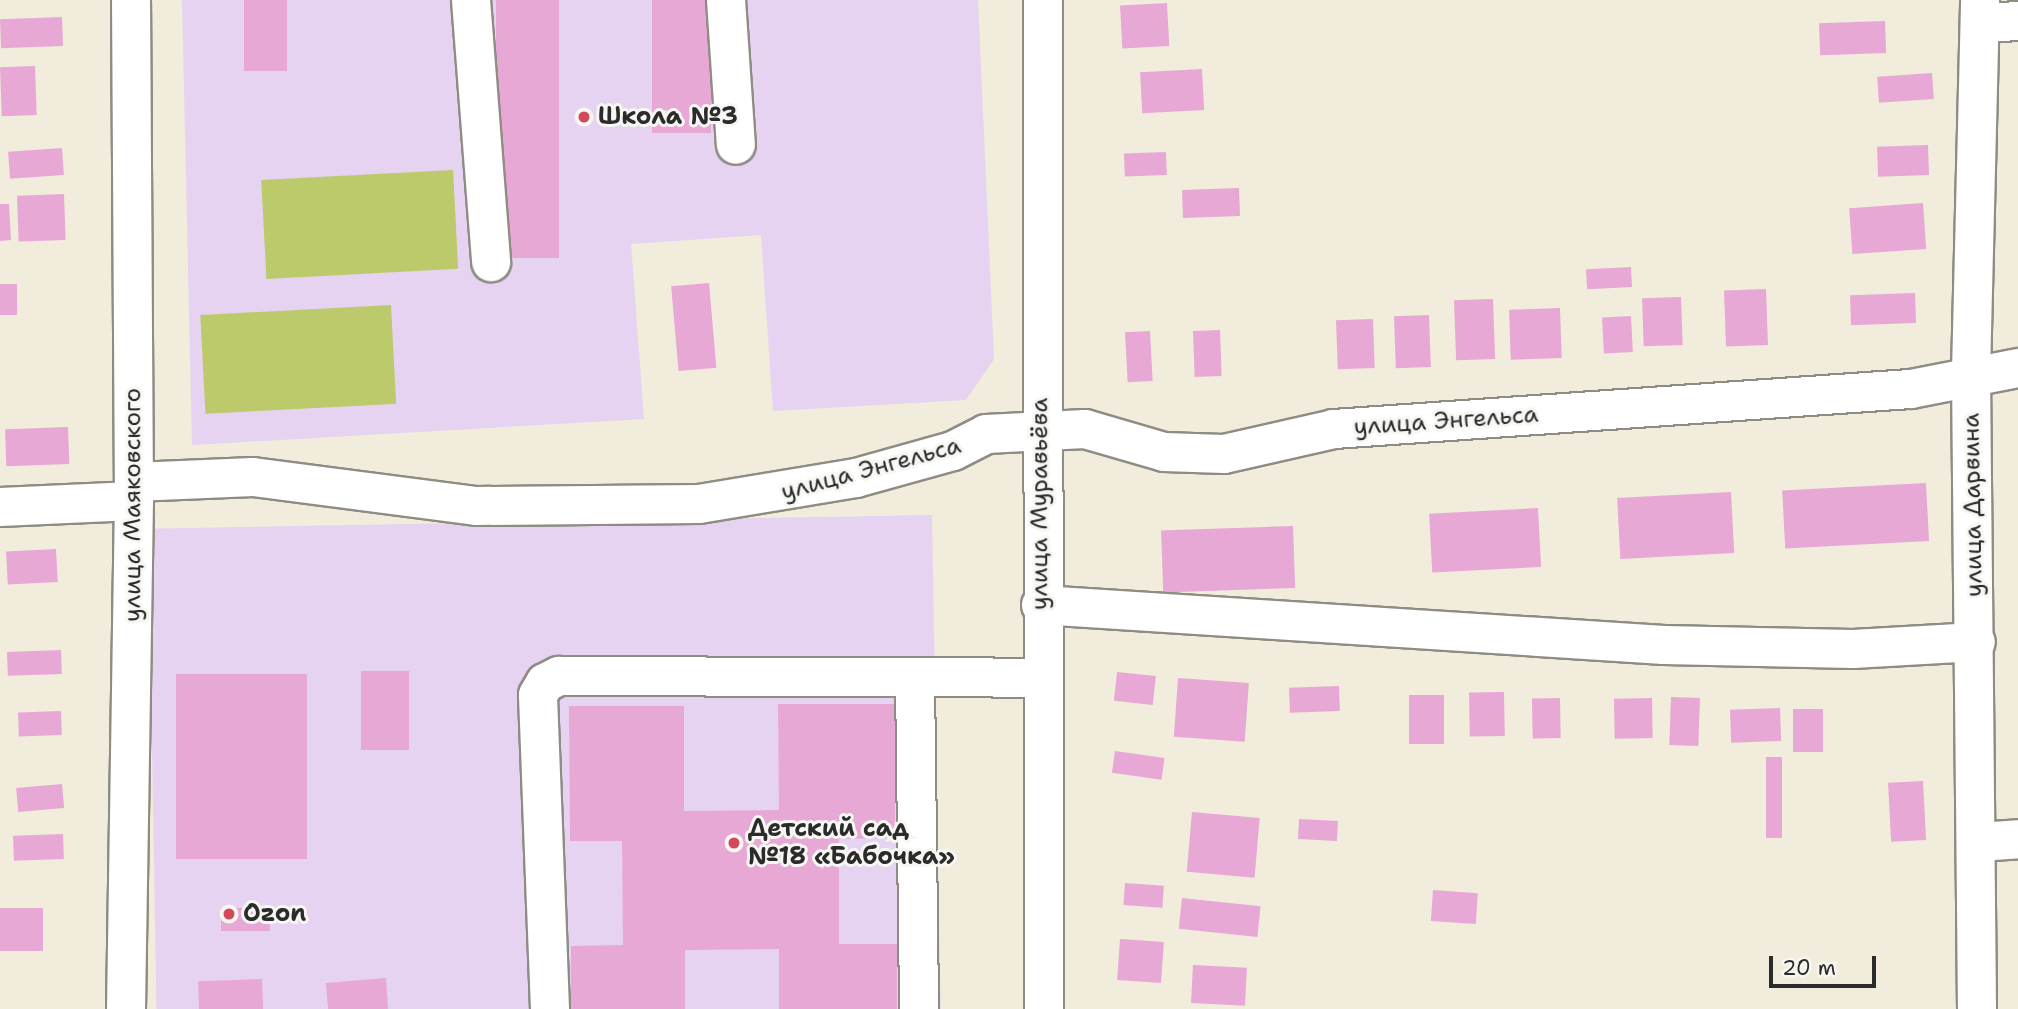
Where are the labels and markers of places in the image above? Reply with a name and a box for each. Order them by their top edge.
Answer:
place label: Школа №3 [598,103,738,131]
marker: Школа №3 [576,109,592,125]
place label: Детский сад №18 «Бабочка» [748,815,955,871]
marker: Детский сад №18 «Бабочка» [726,835,742,851]
place label: Ozon [243,900,306,928]
marker: Ozon [221,906,237,922]

